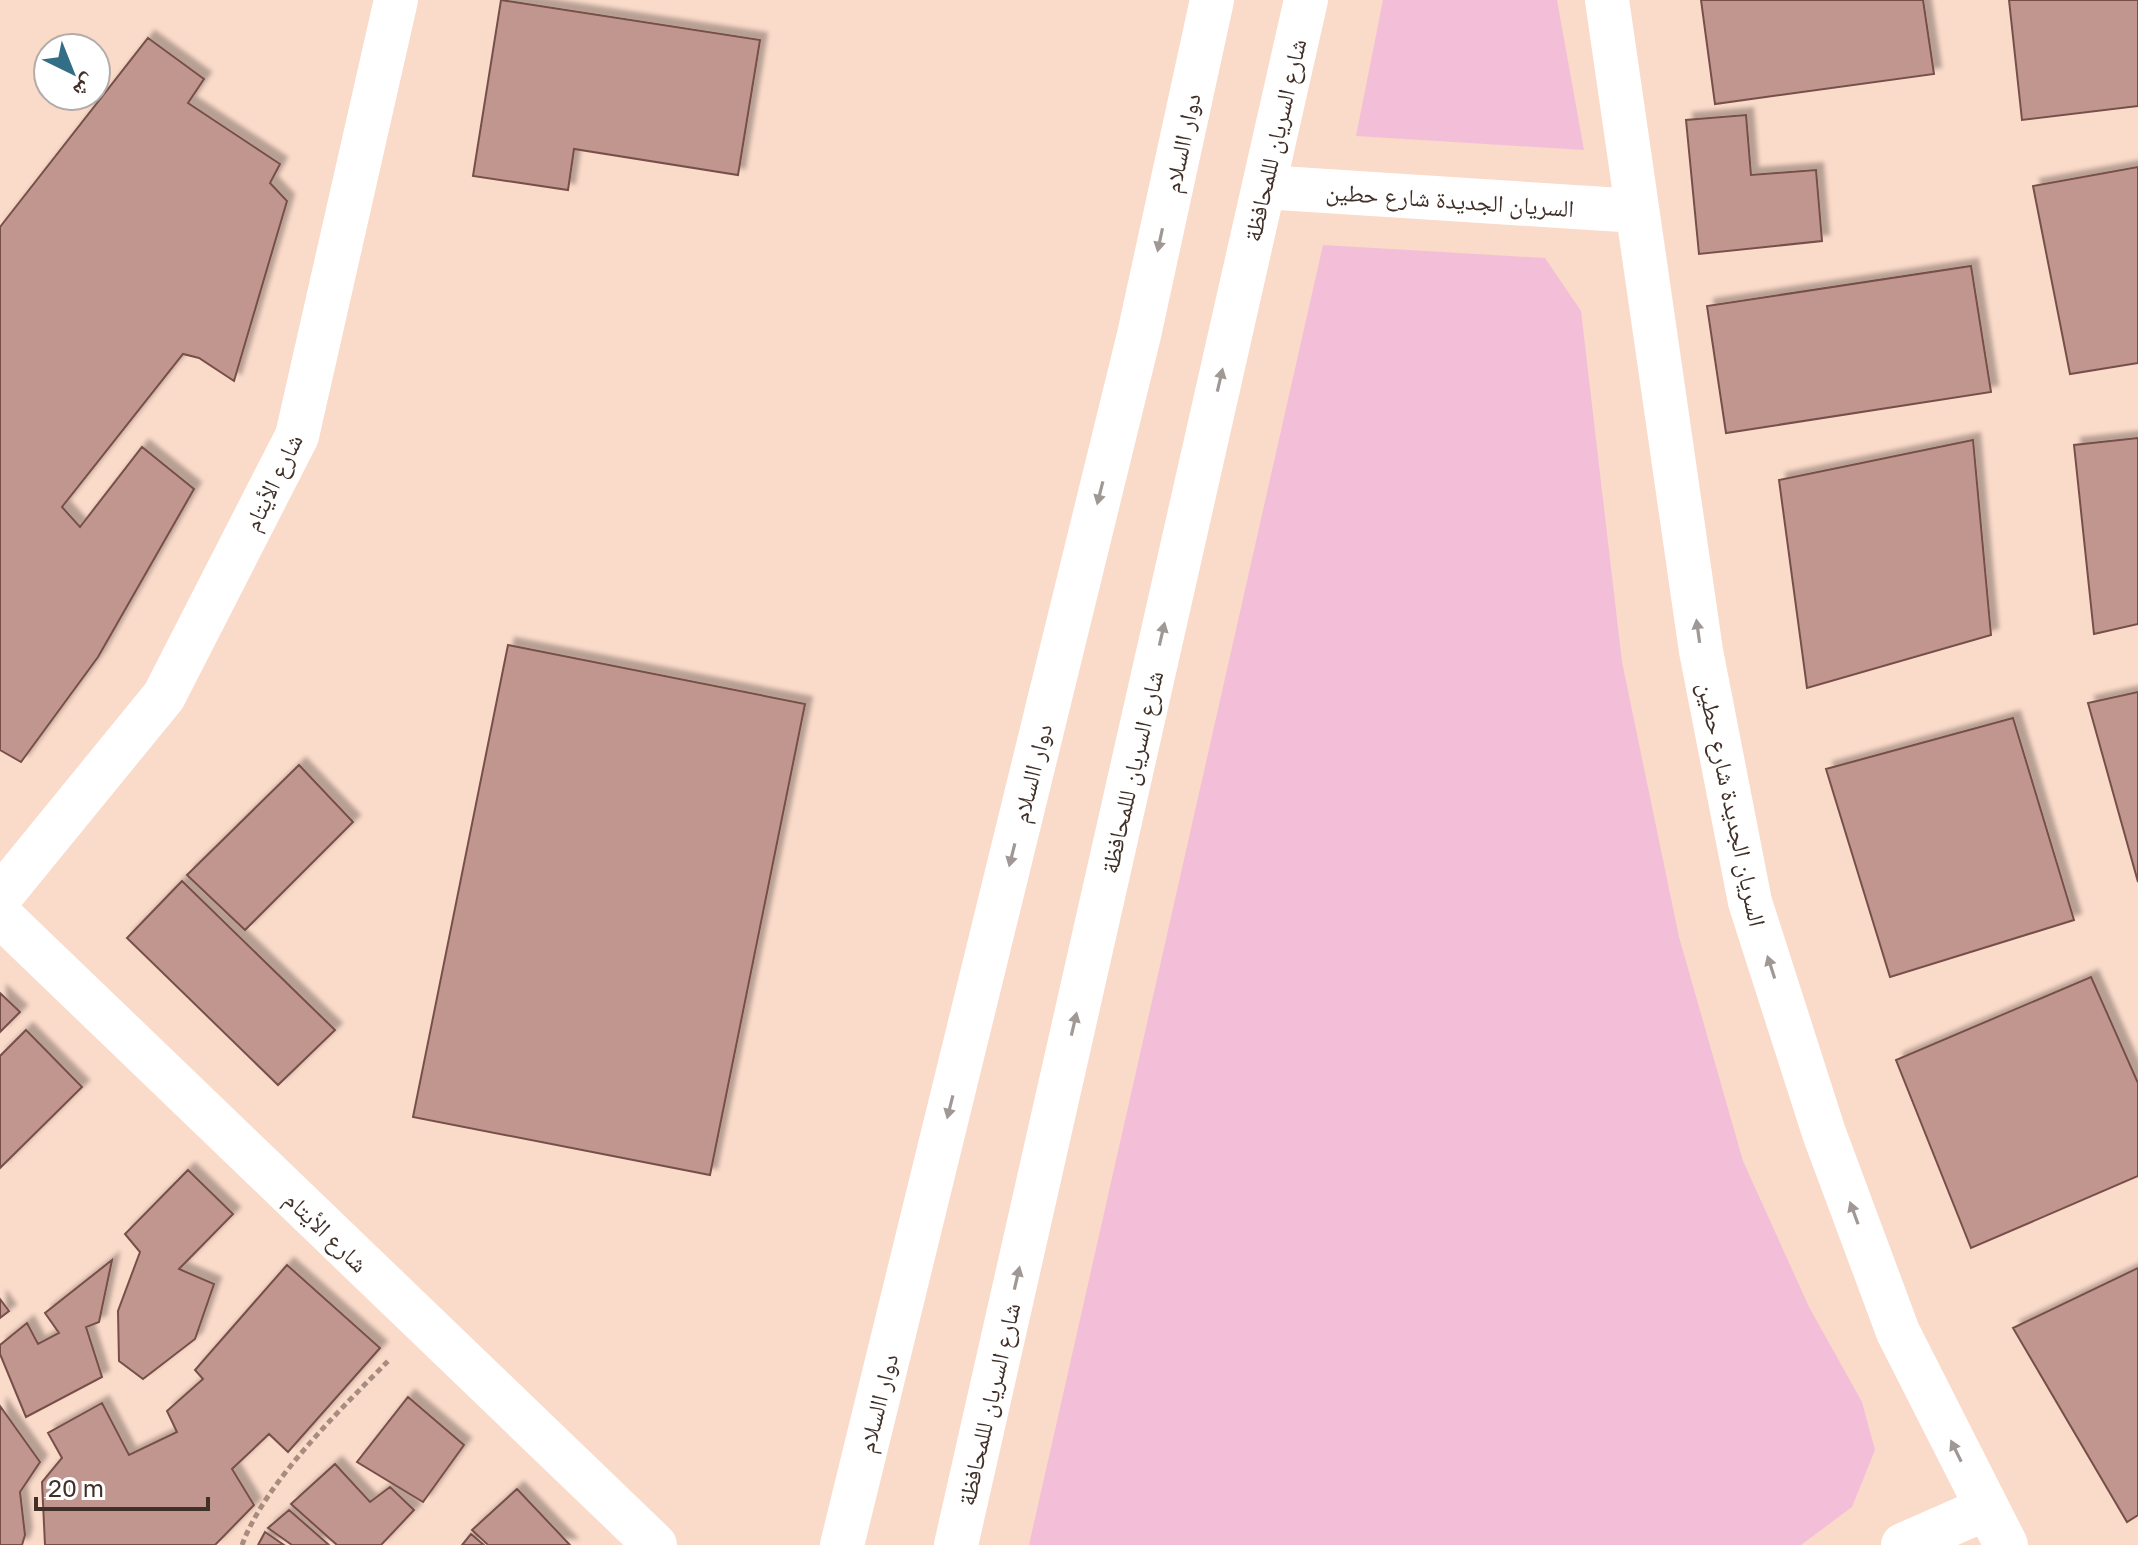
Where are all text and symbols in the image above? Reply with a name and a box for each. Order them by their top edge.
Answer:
north arrow [32,32,112,112]
street label: شارع السريان لللمحافظة [1237,36,1313,245]
text: ش [68,68,104,105]
street label: دوار االسلام [1156,91,1209,196]
street label: السريان الجديدة شارع حطين [1325,176,1575,224]
one-way arrow [1153,228,1166,253]
one-way arrow [1214,368,1227,393]
street label: شارع الأيتام [236,429,311,537]
one-way arrow [1093,481,1106,506]
one-way arrow [1691,618,1704,643]
one-way arrow [1157,621,1169,646]
street label: شارع السريان لللمحافظة [1094,668,1170,877]
street label: السريان الجديدة شارع حطين [1691,679,1773,929]
street label: دوار االسلام [1005,721,1060,826]
one-way arrow [1005,842,1017,867]
one-way arrow [1764,954,1777,978]
one-way arrow [1068,1012,1081,1037]
one-way arrow [943,1095,955,1120]
street label: شارع الأيتام [277,1184,375,1280]
one-way arrow [1847,1201,1859,1225]
one-way arrow [1011,1265,1024,1290]
street label: شارع السريان لللمحافظة [951,1300,1027,1509]
street label: دوار االسلام [851,1351,906,1456]
one-way arrow [1949,1440,1963,1463]
scale bar [36,1461,208,1511]
text: 20 m [48,1473,104,1502]

